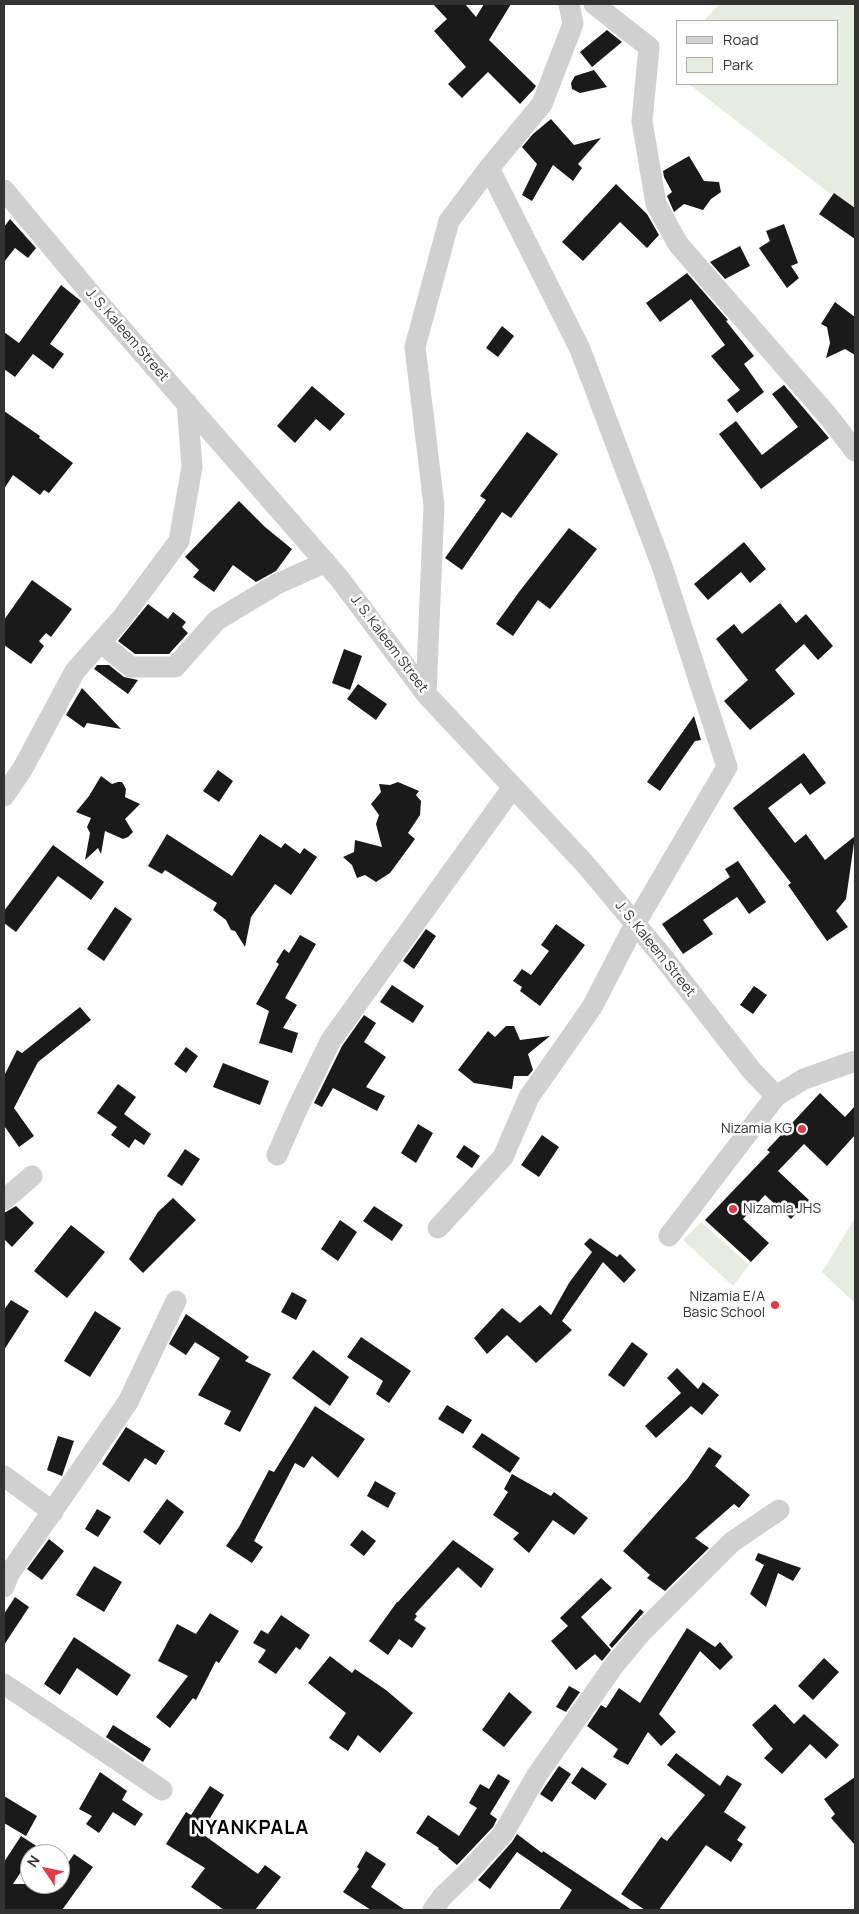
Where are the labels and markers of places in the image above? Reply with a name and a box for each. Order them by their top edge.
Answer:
place label: Nizamia KG [721,1121,792,1137]
marker: Nizamia KG [796,1123,808,1135]
place label: Nizamia JHS [743,1201,821,1217]
marker: Nizamia JHS [727,1203,739,1215]
place label: Nizamia E/A Basic School [683,1289,765,1321]
marker: Nizamia E/A Basic School [769,1299,781,1311]

